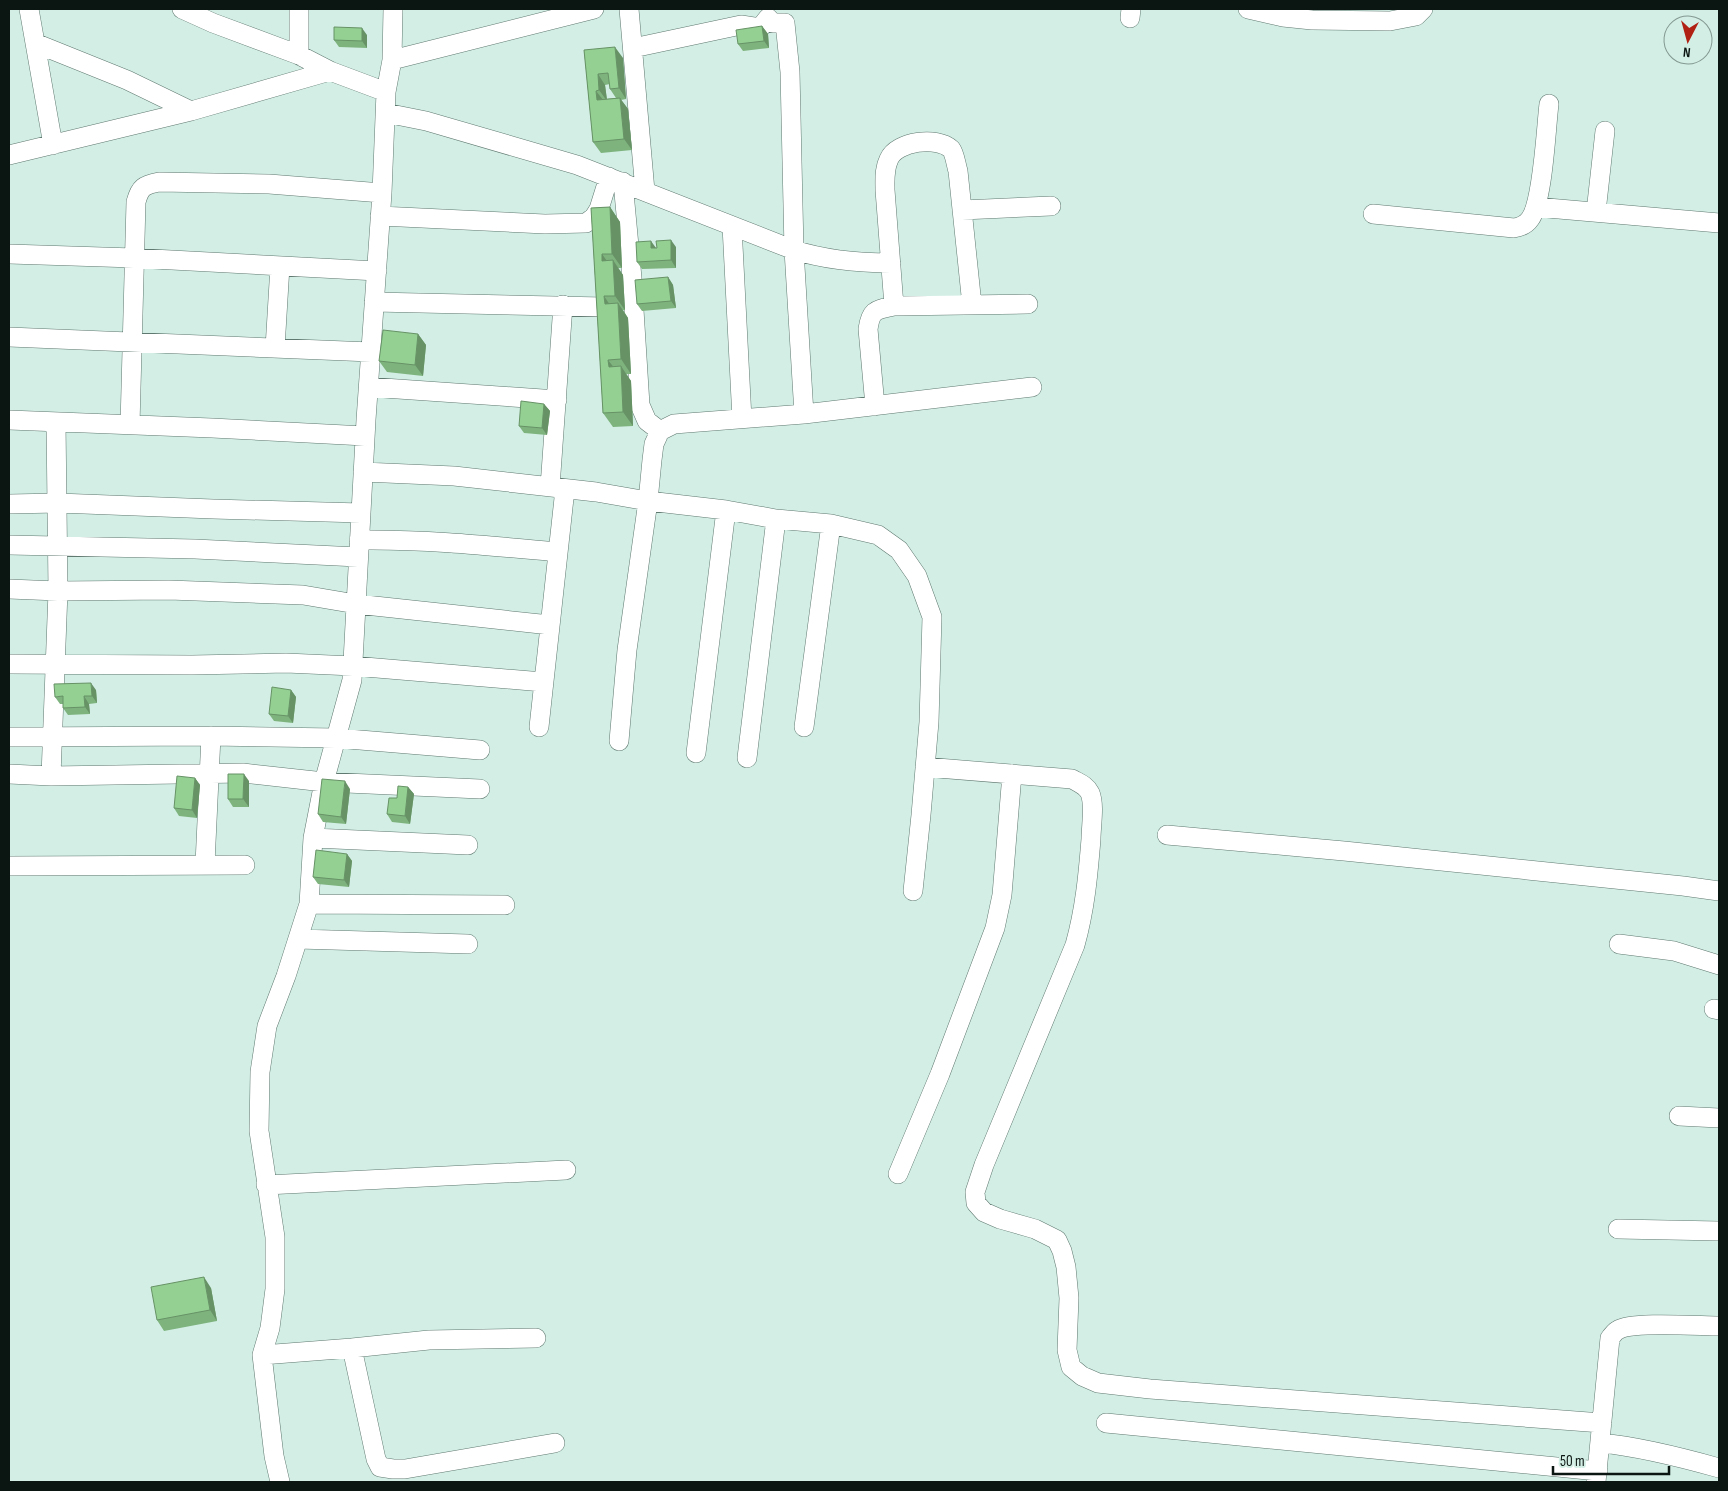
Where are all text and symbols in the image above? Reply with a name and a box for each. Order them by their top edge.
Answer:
north arrow [1663,15,1713,65]
text: N [1682,44,1691,61]
scale bar [1553,1444,1669,1476]
text: 50 m [1560,1452,1585,1471]

